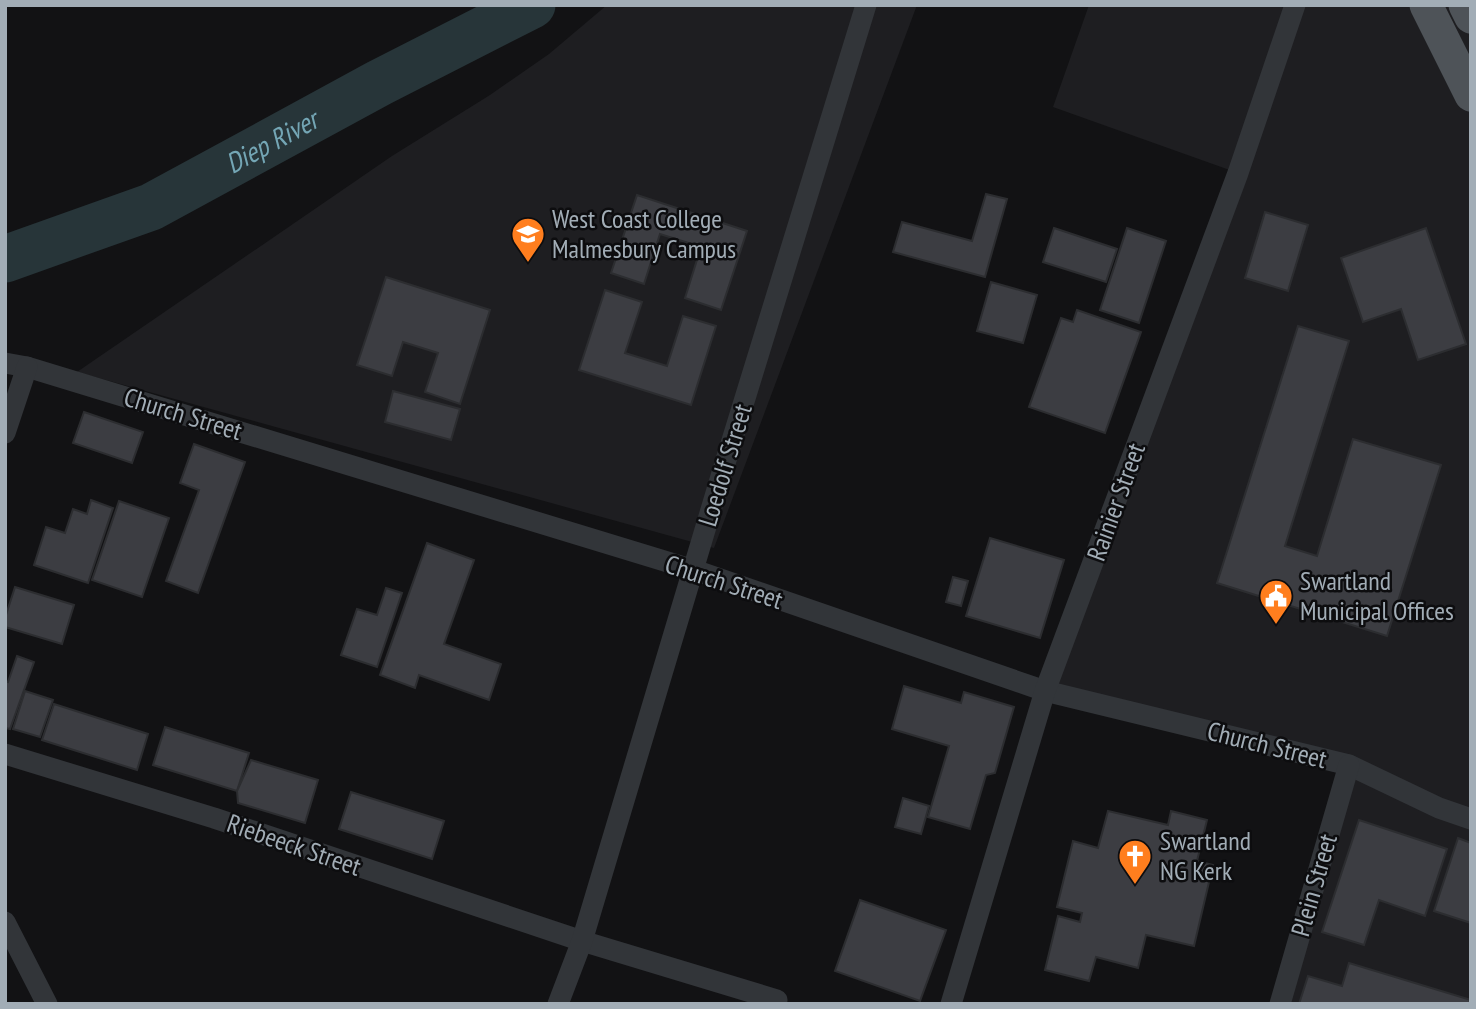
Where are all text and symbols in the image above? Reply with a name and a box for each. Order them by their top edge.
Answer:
water label: Diep River [218,99,328,181]
place label: West Coast College Malmesbury Campus [552,202,736,265]
school or university icon: West Coast College Malmesbury Campus [509,215,547,264]
street label: Church Street [120,380,246,447]
street label: Loedolf Street [690,400,759,530]
street label: Rainier Street [1079,438,1152,565]
street label: Church Street [661,547,787,616]
place label: Swartland Municipal Offices [1300,564,1454,627]
public building icon: Swartland Municipal Offices [1257,577,1295,626]
street label: Church Street [1204,714,1330,775]
street label: Riebeeck Street [223,806,365,883]
place label: Swartland NG Kerk [1160,824,1251,887]
street label: Plein Street [1283,830,1344,940]
church icon: Swartland NG Kerk [1116,837,1154,886]

